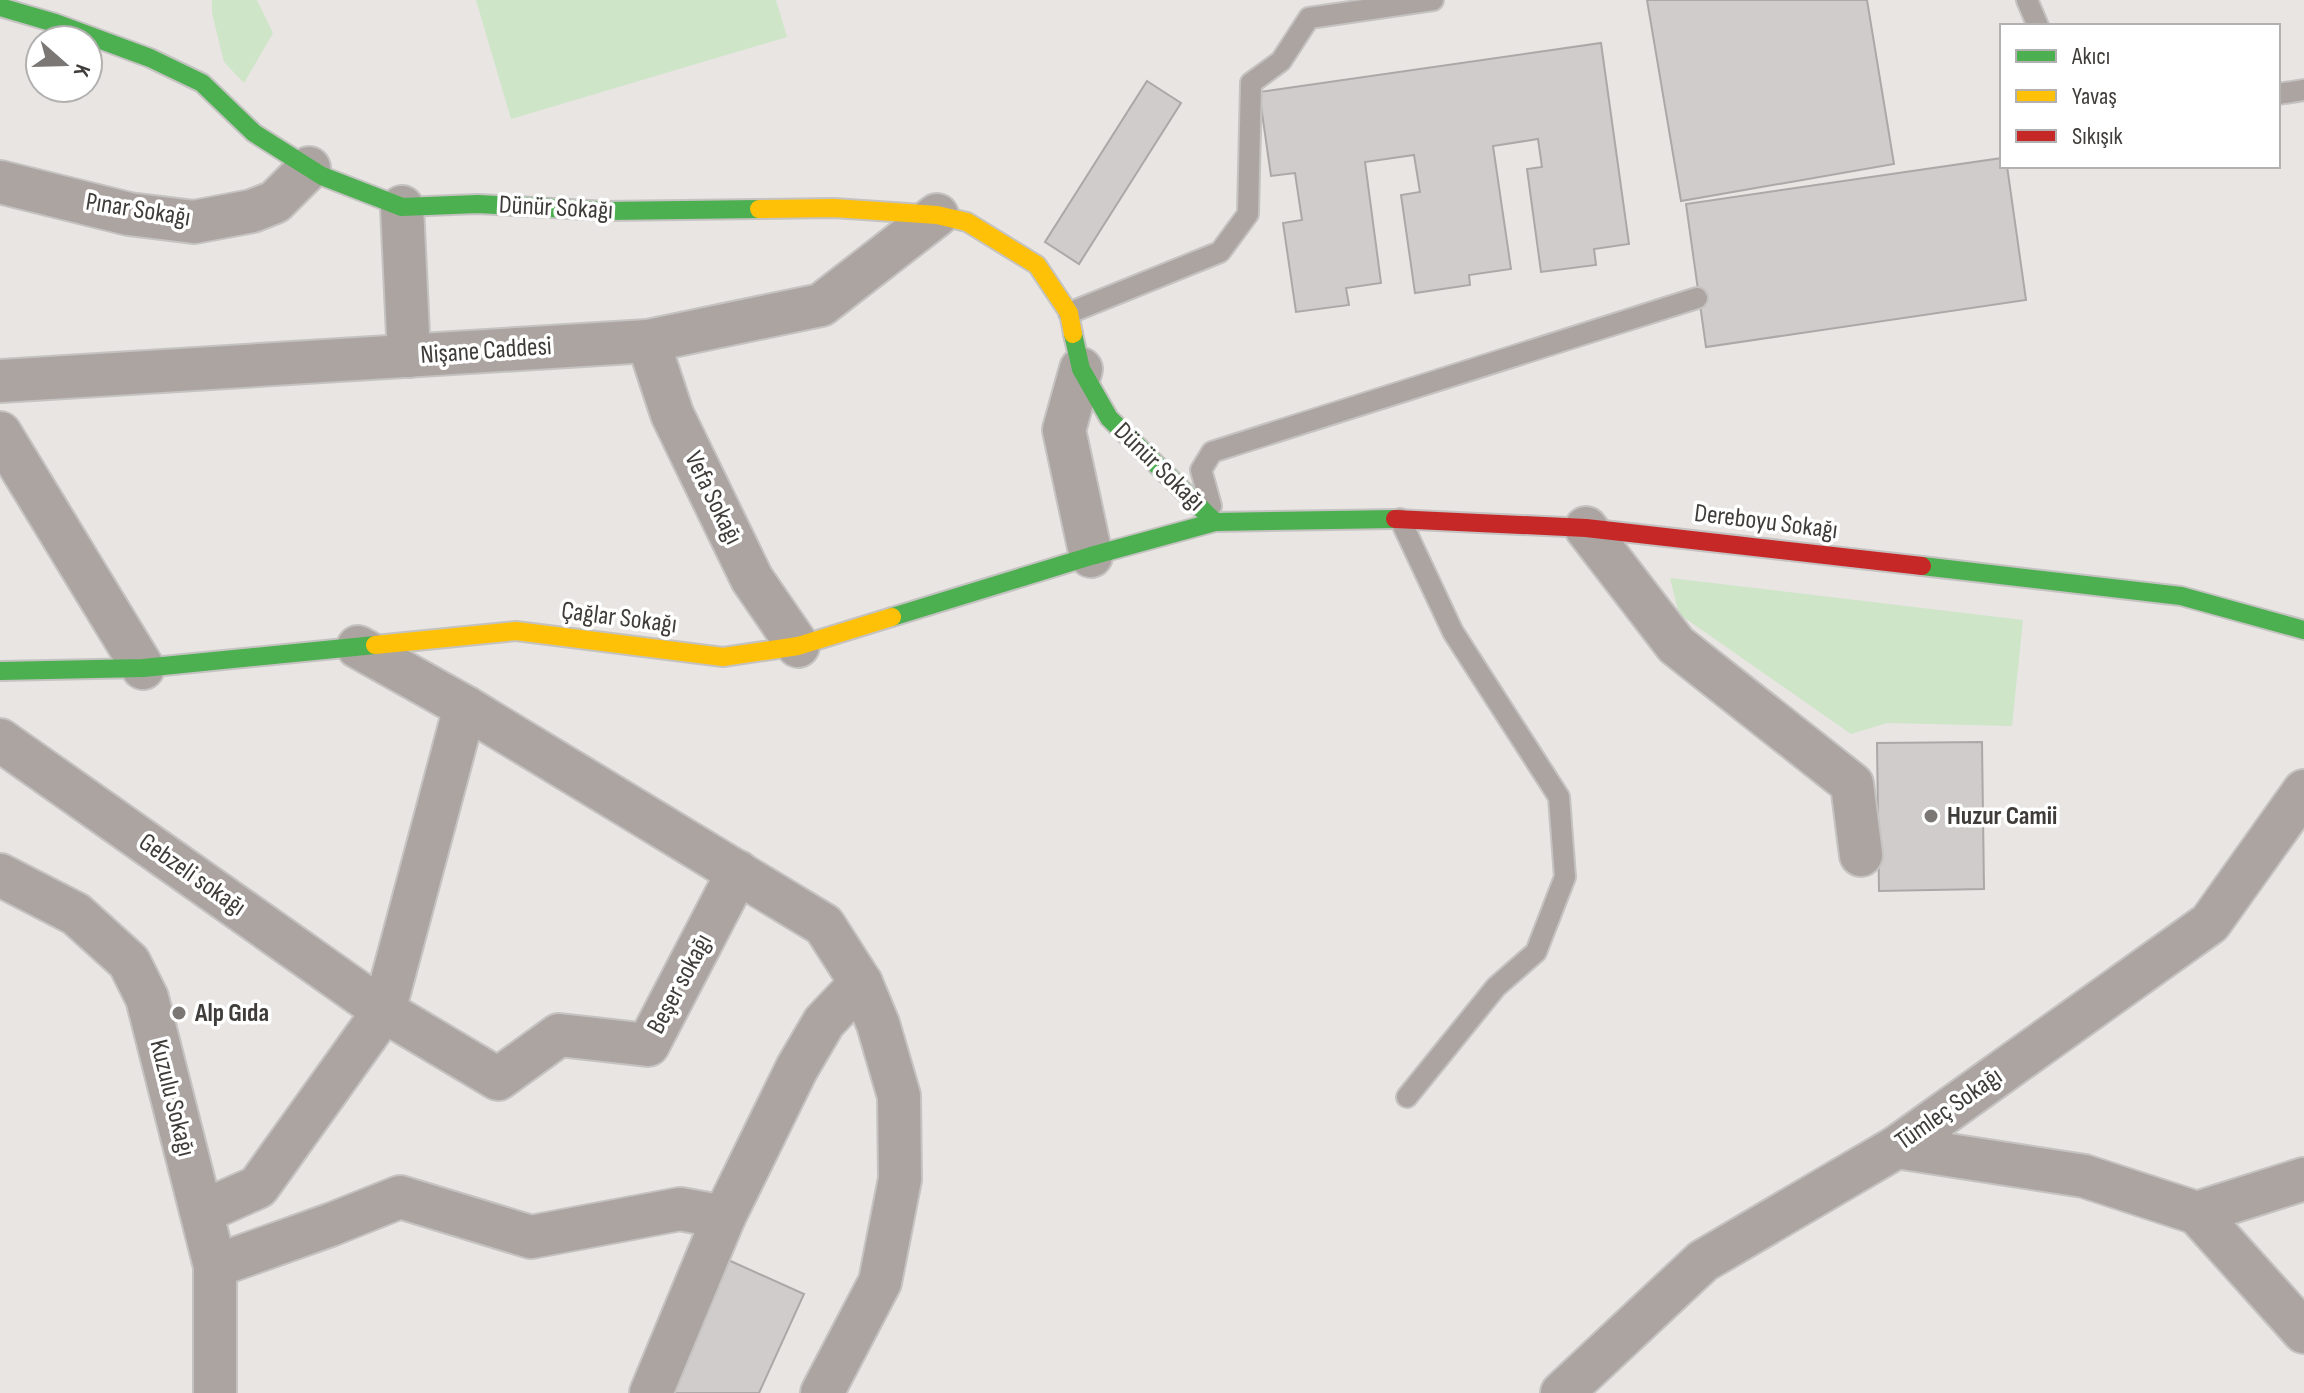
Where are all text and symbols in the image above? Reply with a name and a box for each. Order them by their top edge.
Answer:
north arrow [24,24,104,104]
legend [2000,24,2280,168]
text: Akıcı [2071,42,2110,71]
text: K [67,61,96,80]
text: Yavaş [2072,82,2117,111]
text: Sıkışık [2072,122,2123,151]
street label: Pınar Sokağı [83,186,193,234]
street label: Dünür Sokağı [498,190,614,226]
street label: Nişane Caddesi [419,331,553,371]
street label: Dünür Sokağı [1107,416,1211,518]
street label: Vefa Sokağı [677,446,749,550]
street label: Dereboyu Sokağı [1693,498,1839,546]
street label: Çağlar Sokağı [560,596,678,640]
place label: Huzur Camii [1947,801,2057,832]
marker: Huzur Camii [1922,807,1940,825]
street label: Gebzeli sokağı [133,827,251,923]
street label: Beşer sokağı [641,929,719,1039]
place label: Alp Gıda [194,998,269,1029]
marker: Alp Gıda [170,1004,188,1022]
street label: Kuzulu Sokağı [143,1036,201,1160]
street label: Tümleç Sokağı [1890,1061,2008,1157]

